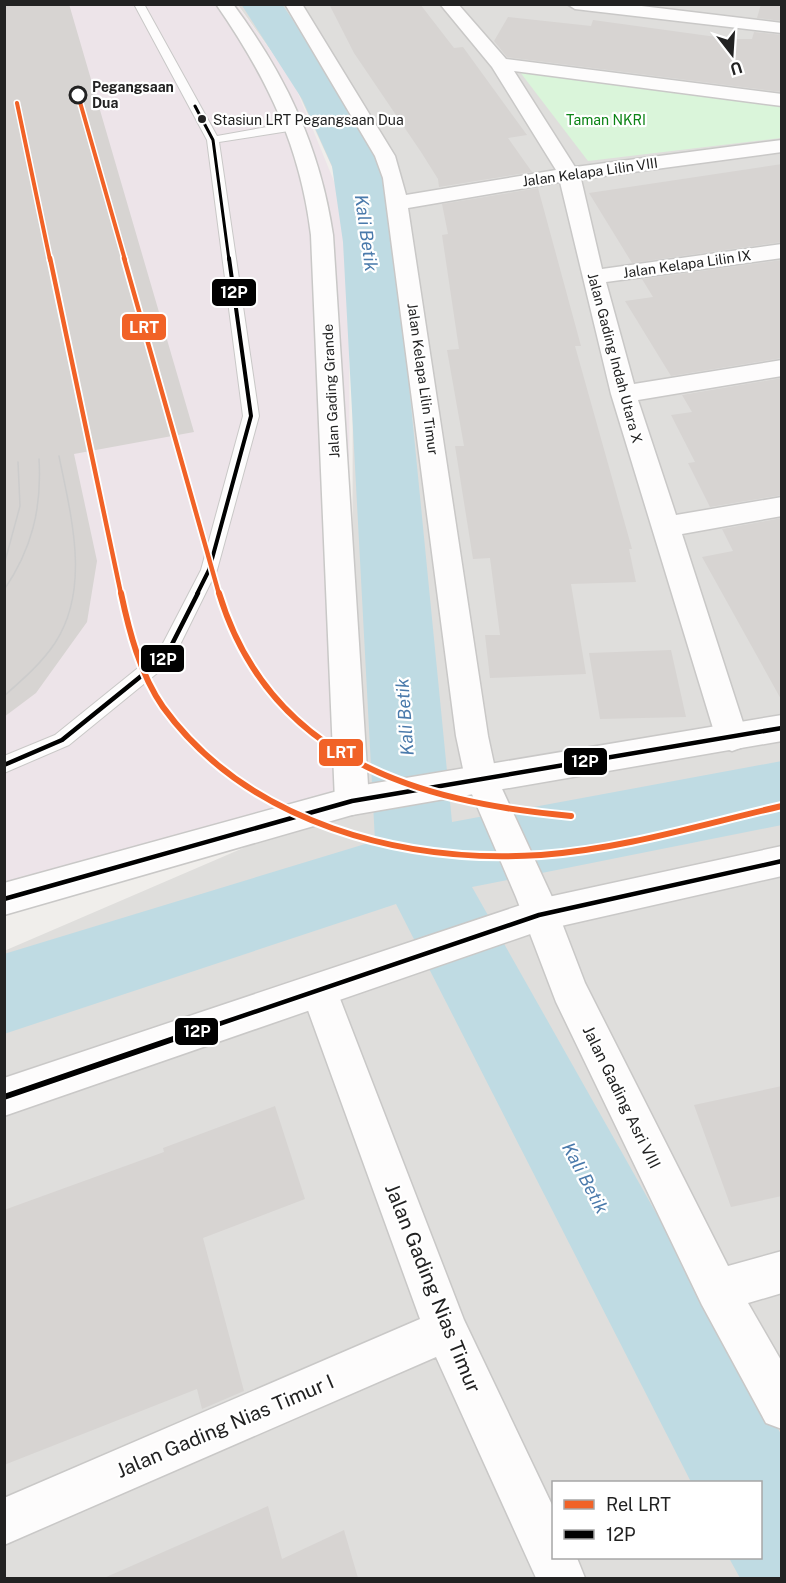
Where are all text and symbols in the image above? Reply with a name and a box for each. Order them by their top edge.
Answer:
north arrow [702,24,762,84]
text: U [728,57,745,79]
place label: Pegangsaan Dua [92,79,174,111]
marker: Pegangsaan Dua [69,86,87,104]
place label: Stasiun LRT Pegangsaan Dua [213,112,404,128]
park label: Taman NKRI [566,112,646,128]
marker: Stasiun LRT Pegangsaan Dua [196,113,208,125]
street label: Jalan Kelapa Lilin VIII [521,155,659,189]
water label: Kali Betik [351,193,382,273]
street label: Jalan Kelapa Lilin IX [622,247,753,281]
street label: Jalan Gading Indah Utara X [585,271,646,445]
line badge: 12P [211,278,257,307]
text: 12P [220,283,248,302]
street label: Jalan Kelapa Lilin Timur [404,302,442,456]
line badge: LRT [121,313,167,341]
text: LRT [129,318,159,337]
street label: Jalan Gading Grande [319,323,343,459]
line badge: 12P [140,644,185,673]
text: 12P [149,650,177,669]
water label: Kali Betik [391,677,418,756]
line badge: LRT [318,738,364,767]
text: LRT [326,743,356,762]
line badge: 12P [563,747,608,776]
text: 12P [571,752,599,771]
line badge: 12P [174,1017,219,1046]
text: 12P [183,1022,211,1041]
street label: Jalan Gading Asri VIII [579,1023,664,1172]
water label: Kali Betik [558,1139,613,1217]
street label: Jalan Gading Nias Timur [380,1180,486,1396]
street label: Jalan Gading Nias Timur I [113,1369,337,1483]
legend [552,1481,762,1559]
text: Rel LRT [606,1494,671,1515]
text: 12P [606,1524,636,1545]

